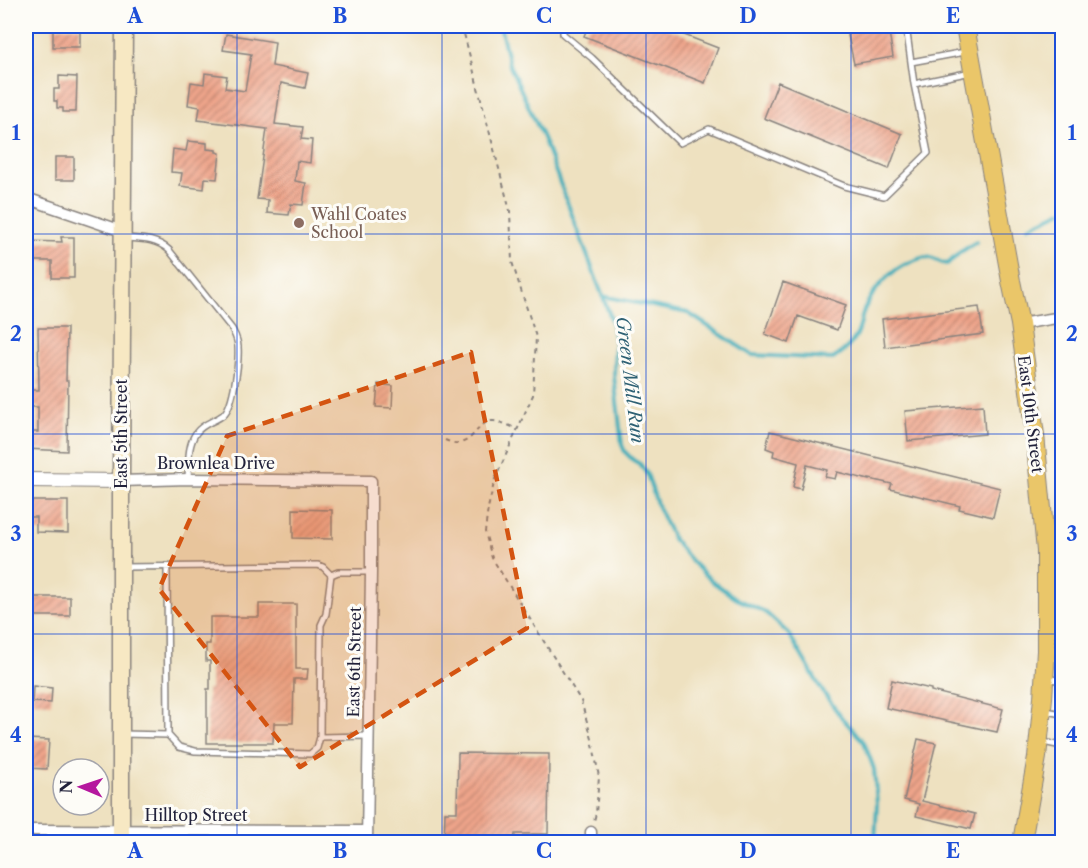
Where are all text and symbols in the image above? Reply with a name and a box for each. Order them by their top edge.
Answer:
text: A [126,4,143,28]
text: B [333,4,348,28]
text: C [536,4,552,28]
text: D [739,4,757,28]
text: E [946,4,960,28]
text: 1 [12,121,21,145]
text: 1 [1068,121,1077,145]
place label: Wahl Coates School [310,204,407,242]
marker: Wahl Coates School [292,216,306,230]
water label: Green Mill Run [611,315,649,445]
text: 2 [10,322,22,346]
text: 2 [1066,322,1078,346]
street label: East 10th Street [1014,354,1048,474]
street label: East 5th Street [111,379,131,489]
street label: Brownlea Drive [157,453,275,473]
text: 3 [10,522,22,546]
text: 3 [1066,522,1078,546]
street label: East 6th Street [343,606,365,718]
text: 4 [10,723,22,747]
text: 4 [1066,723,1078,747]
north arrow [51,757,111,817]
text: N [56,779,76,794]
street label: Hilltop Street [144,805,248,825]
text: A [126,839,143,863]
text: B [333,839,348,863]
text: C [536,839,552,863]
text: D [739,839,757,863]
text: E [946,839,960,863]

